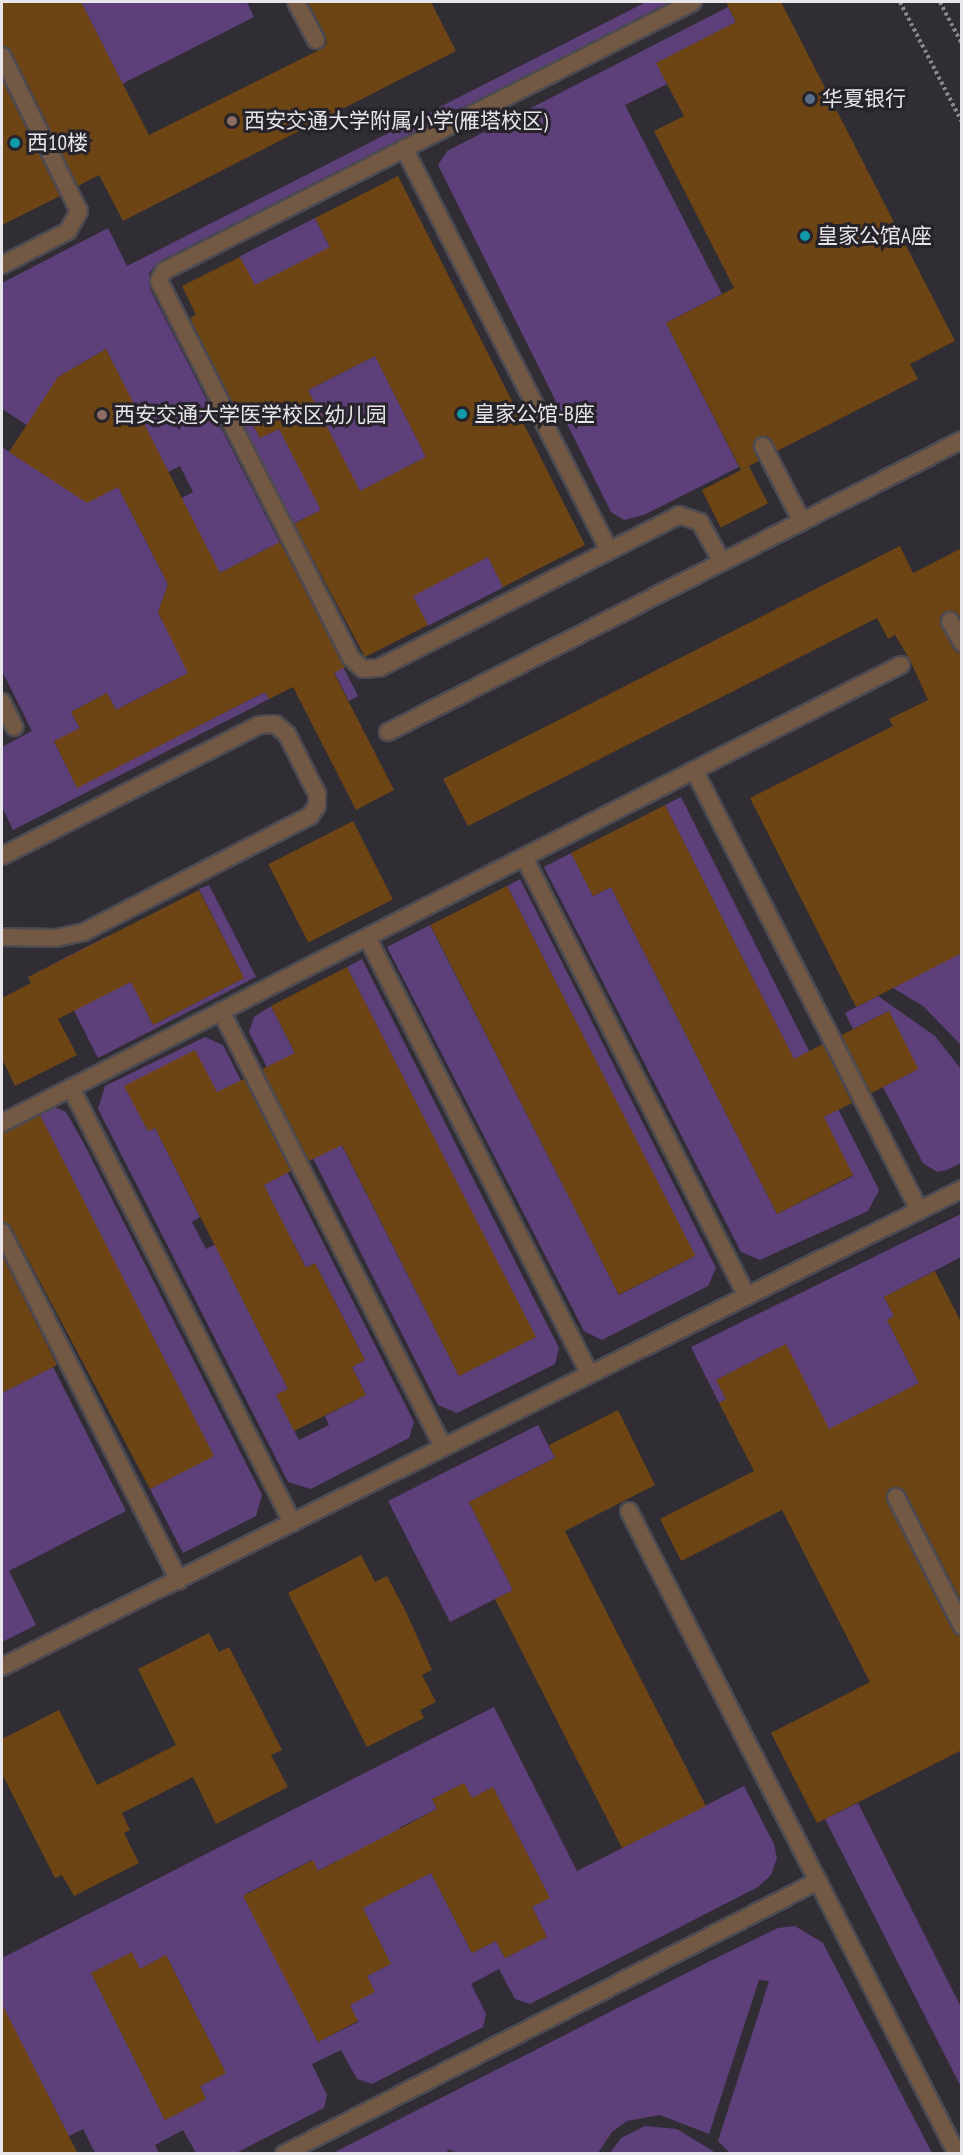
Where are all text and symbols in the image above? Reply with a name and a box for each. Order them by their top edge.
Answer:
place label: 华夏银行 [822,86,906,112]
marker: 华夏银行 [803,92,817,106]
place label: 西安交通大学附属小学(雁塔校区) [244,108,548,134]
marker: 西安交通大学附属小学(雁塔校区) [225,114,239,128]
place label: 西10楼 [27,130,88,156]
marker: 西10楼 [8,136,22,150]
place label: 皇家公馆A座 [817,223,932,249]
marker: 皇家公馆A座 [798,229,812,243]
place label: 皇家公馆-B座 [474,401,595,427]
place label: 西安交通大学医学校区幼儿园 [114,402,387,428]
marker: 皇家公馆-B座 [455,407,469,421]
marker: 西安交通大学医学校区幼儿园 [95,408,109,422]

